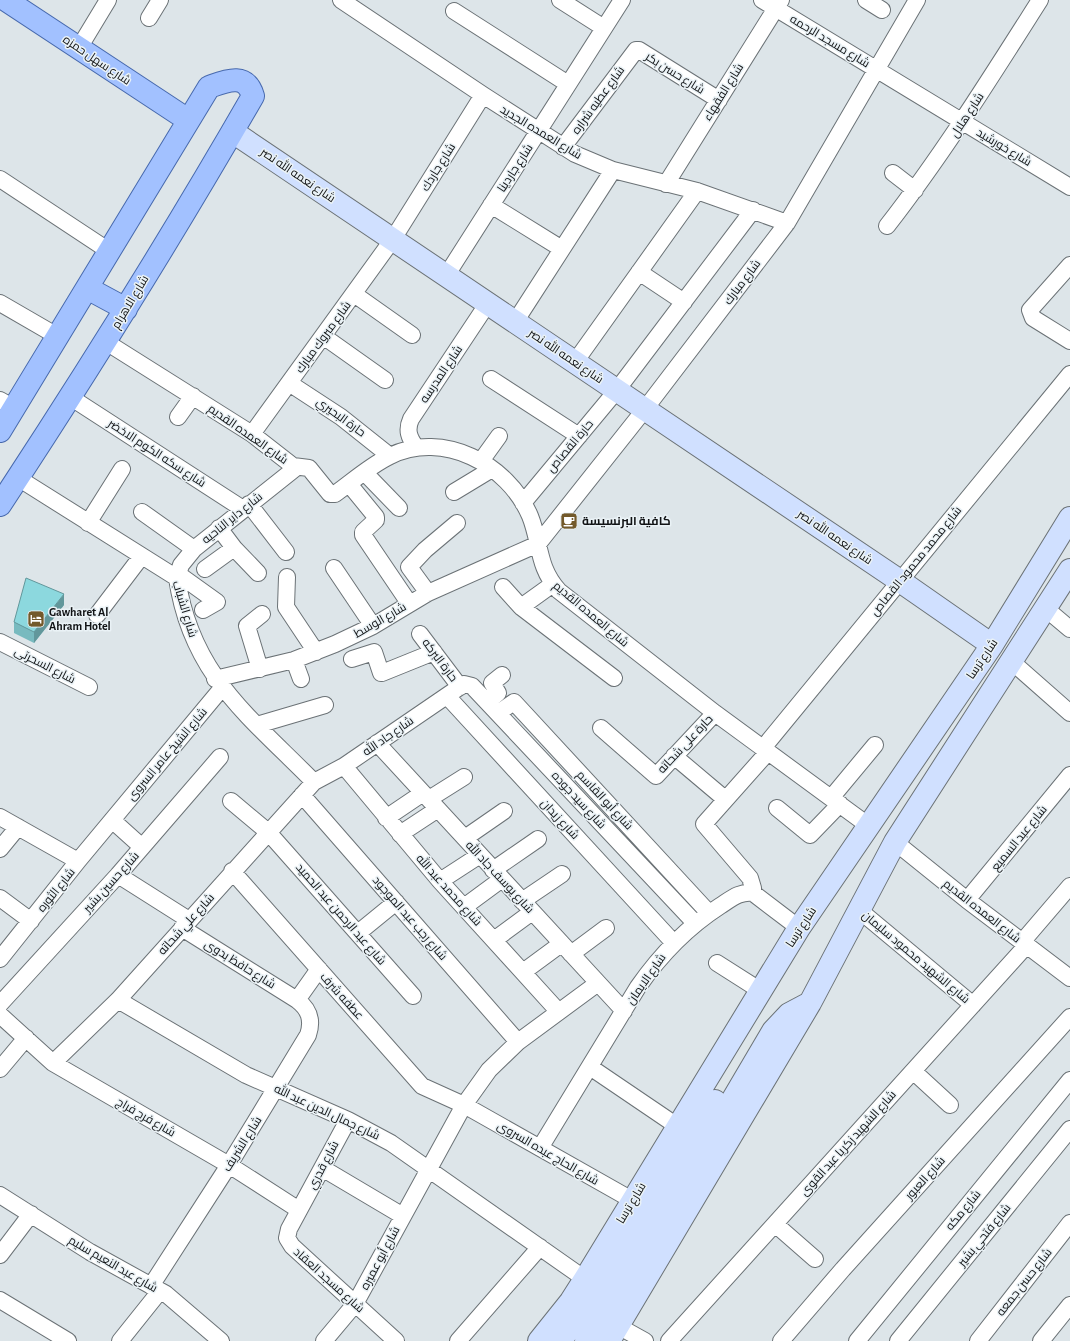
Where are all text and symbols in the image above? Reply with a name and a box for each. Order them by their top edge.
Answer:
street label: شارع مسجد الرحمه [787,12,872,71]
street label: شارع سهل حمزه [60,33,133,89]
street label: شارع حسن بكر [641,50,707,98]
street label: شارع الفقهاء [701,61,747,124]
street label: شارع عطيه شراره [569,64,628,137]
street label: شارع هلال [948,90,988,141]
street label: شارع العمده الجديد [497,103,584,163]
street label: شارع خورشيد [973,126,1034,170]
street label: شارع جاردك [419,141,459,194]
street label: شارع جاردينا [495,142,537,195]
street label: شارع نعمه الله نصر [256,143,339,206]
street label: شارع مبارك [721,257,764,308]
street label: شارع الاهرام [109,273,152,332]
street label: شارع مبروك مبارك [293,299,355,376]
street label: شارع نعمه الله نصر [524,324,607,387]
street label: شارع المدرسه [417,343,466,406]
street label: حارة البحيري [312,395,368,442]
street label: شارع العمده القديم [205,402,290,468]
street label: شارع سكه الكوم الاخضر [104,416,208,491]
street label: حارة القصاص [545,417,596,475]
street label: شارع داير الناحيه [200,490,266,547]
street label: شارع محمد محمود القصاص [868,504,965,619]
street label: شارع نعمه الله نصر [793,505,876,568]
cafe icon: كافية البرنسيسة [559,511,579,531]
place label: كافية البرنسيسة [582,515,671,529]
street label: شارع الشباب [169,579,199,639]
street label: شارع العمده القديم [550,579,631,651]
street label: شارع الوسط [352,600,409,641]
place label: Gawharet Al Ahram Hotel [49,606,111,632]
hotel icon: Gawharet Al Ahram Hotel [26,609,46,629]
street label: حارة البركه [419,636,460,684]
street label: شارع ترسا [964,637,1001,682]
street label: شارع السحرتى [12,645,78,687]
street label: شارع الشيخ عامر السروى [125,705,211,804]
street label: شارع جاد الله [359,712,417,759]
street label: حارة على شحاته [655,713,716,776]
street label: شارع أبو القاسم [573,767,637,833]
street label: شارع سيد جوده [548,769,608,832]
street label: شارع زيدان [537,797,582,843]
street label: شارع عبد السميع [989,803,1051,874]
street label: شارع يوسف جاد الله [462,837,538,917]
street label: شارع حسين بشير [80,849,143,917]
street label: شارع محمد عبد الله [412,851,486,929]
street label: شارع عبد الرحمن عبد الحميد [292,861,388,968]
street label: شارع الثوره [35,866,79,915]
street label: شارع رجب عبد الموجود [369,874,450,964]
street label: شارع العمده القديم [940,877,1023,946]
street label: شارع علي شحاته [156,891,219,960]
street label: شارع ترسا [784,905,820,950]
street label: شارع الشهيد محمود سليمان [859,909,972,1007]
street label: شارع حافظ بدوى [201,937,278,992]
street label: شارع الايمان [624,951,670,1008]
street label: عطفه شرف [317,970,366,1022]
street label: شارع جمال الدين عبد الله [272,1080,383,1144]
street label: شارع الشهيد زكريا عبد القوى [798,1088,900,1199]
street label: شارع فرج فراج [113,1095,178,1140]
street label: شارع الشريف [220,1114,265,1175]
street label: شارع الحاج عبده السروى [494,1119,601,1189]
street label: شارع قدري [305,1139,344,1193]
street label: شارع العبور [902,1154,949,1204]
street label: شارع ترسا [614,1180,650,1227]
street label: شارع مكه [943,1188,984,1234]
street label: شارع فتحي بشير [955,1201,1016,1272]
street label: شارع أبو عميره [357,1223,404,1293]
street label: شارع عبد النعيم سليم [66,1234,160,1296]
street label: شارع مسجد العقاد [290,1245,367,1316]
street label: شارع حسن جمعه [994,1246,1055,1319]

